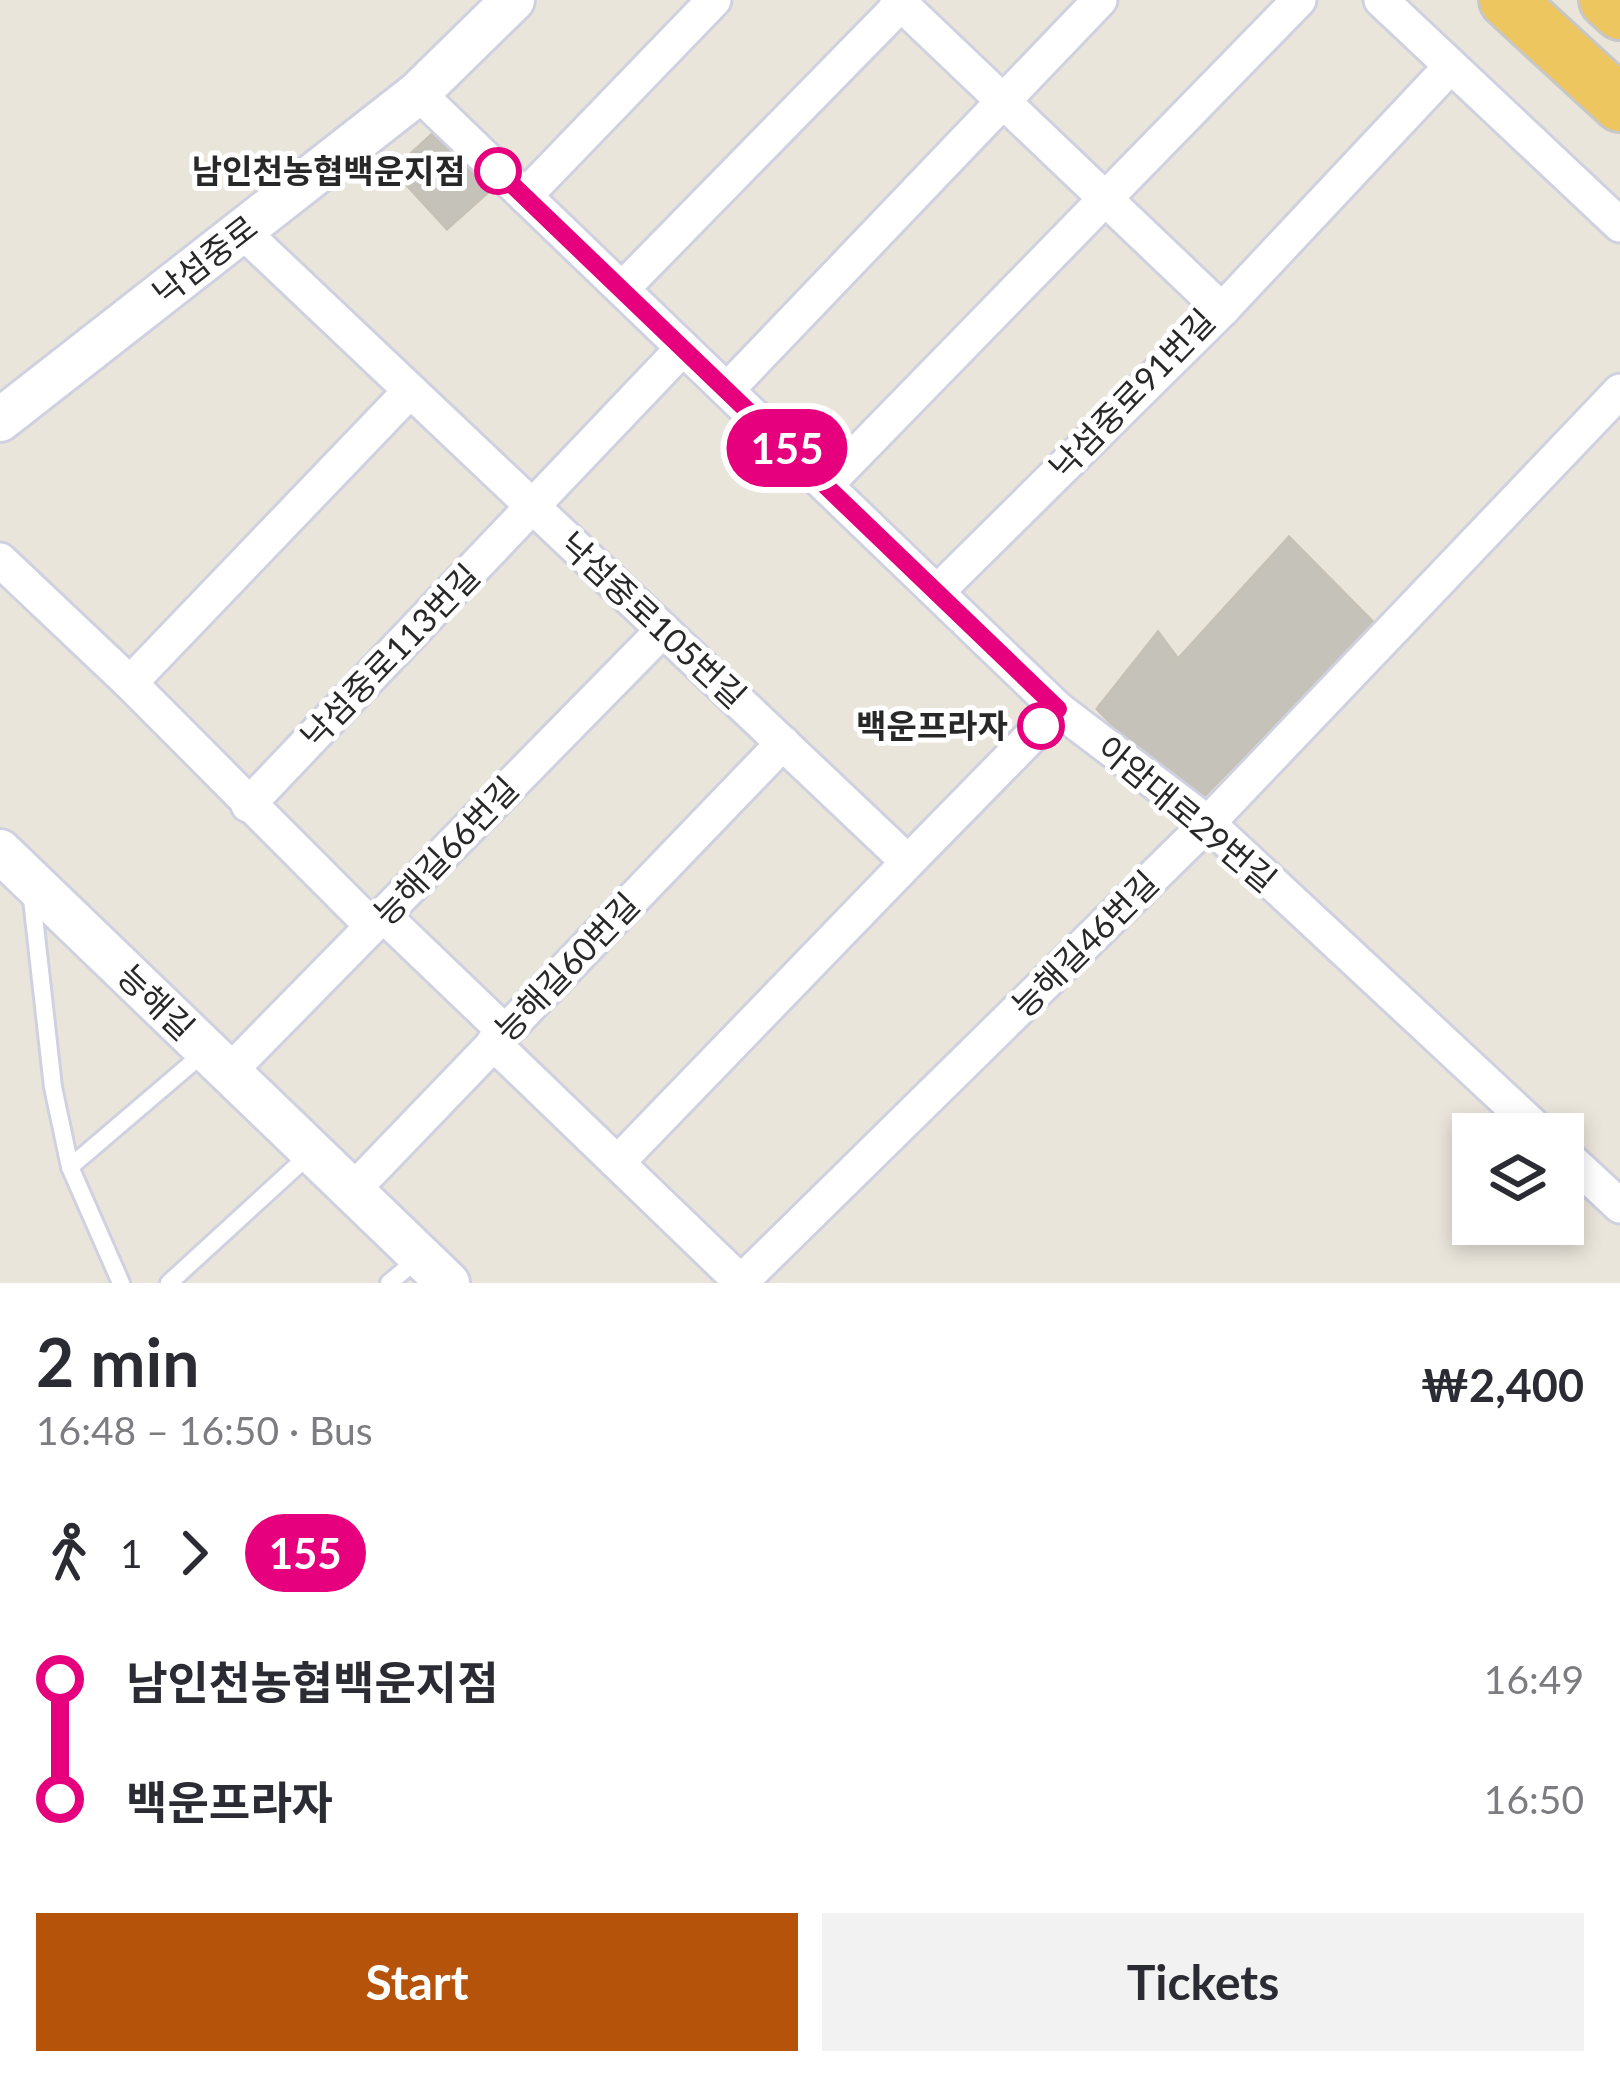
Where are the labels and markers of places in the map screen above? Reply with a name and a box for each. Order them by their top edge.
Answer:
marker: 남인천농협백운지점 [476,149,520,193]
place label: 남인천농협백운지점 [192,150,465,190]
marker: 백운프라자 [1019,704,1063,748]
place label: 백운프라자 [856,705,1008,745]

